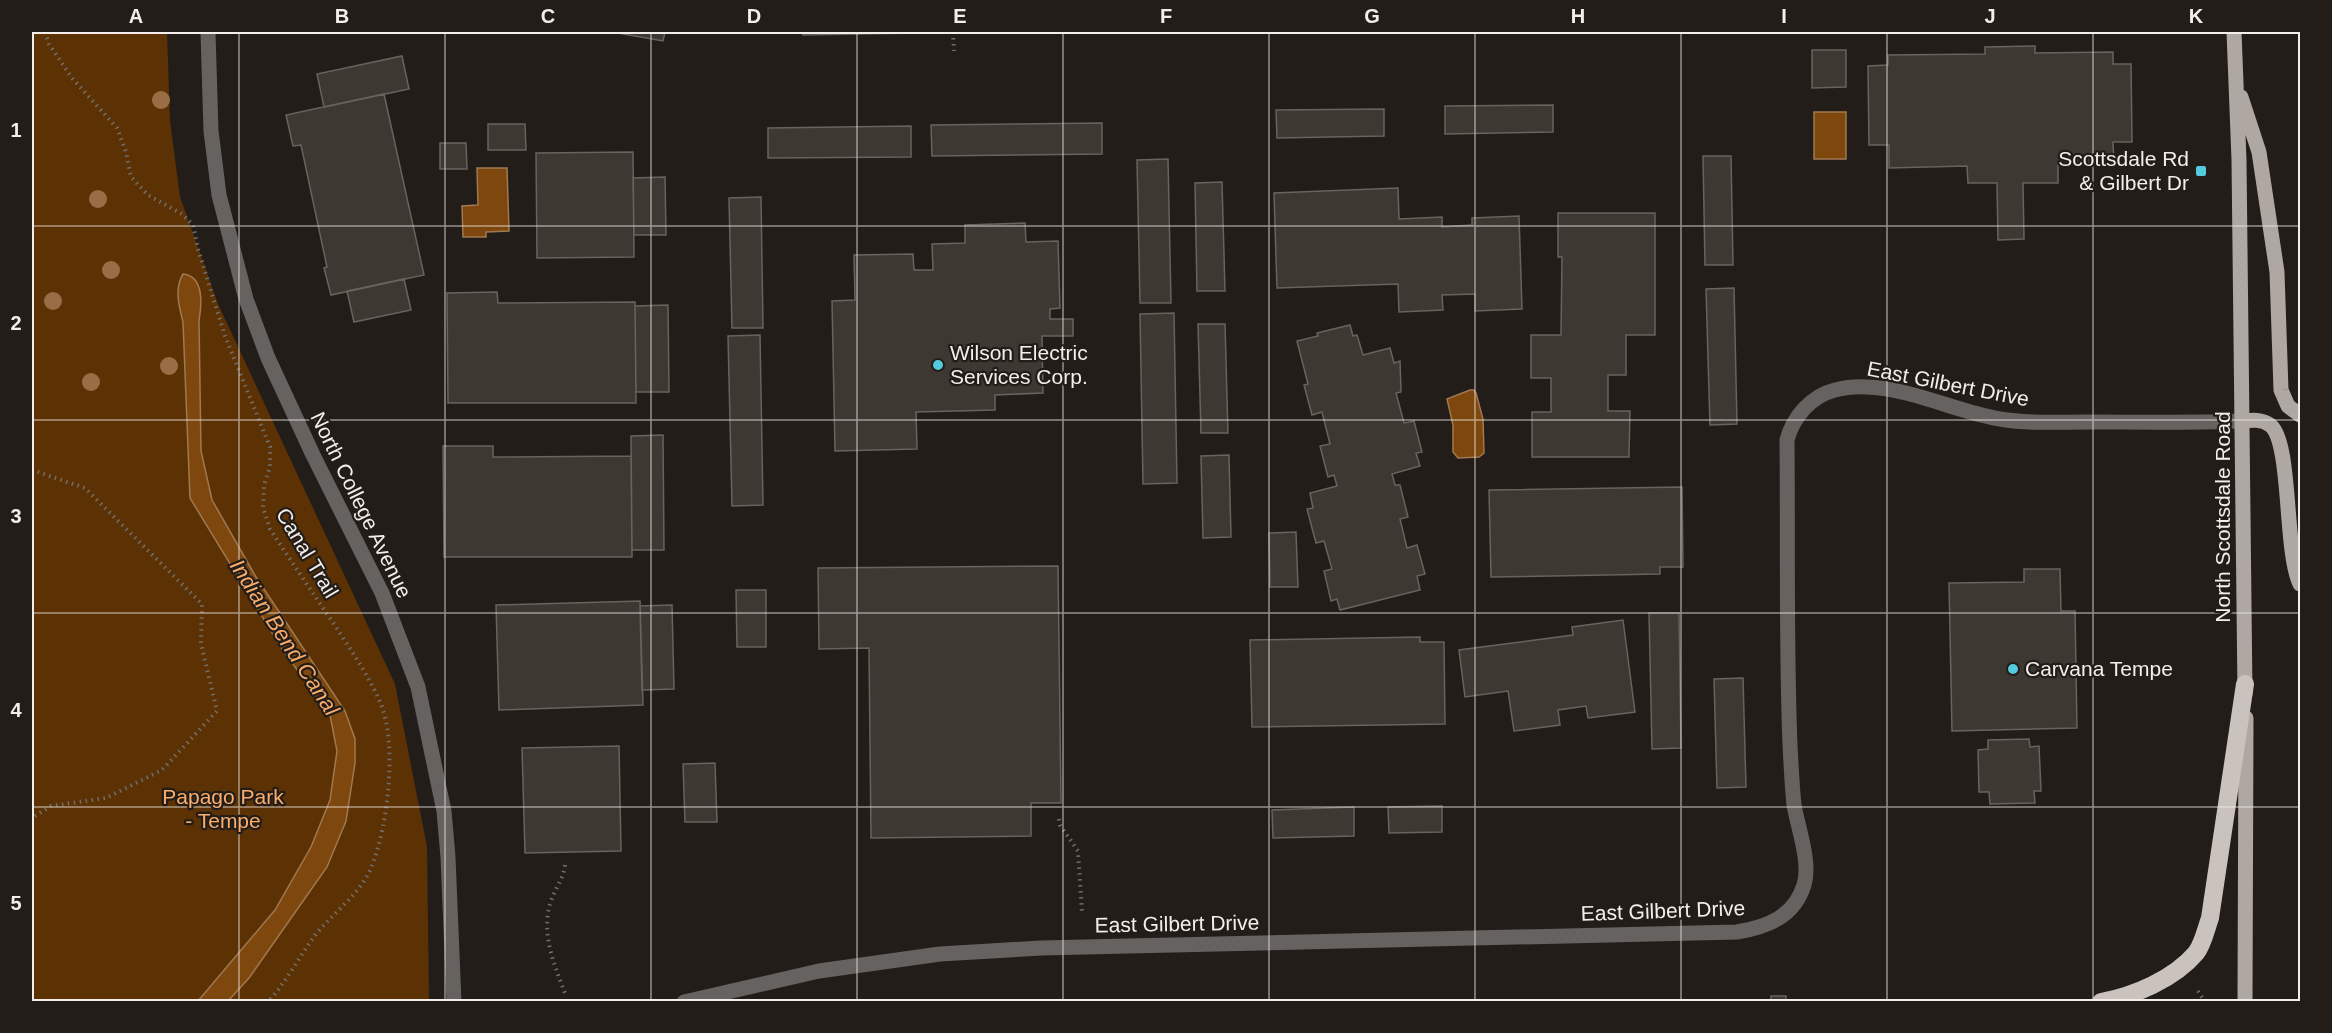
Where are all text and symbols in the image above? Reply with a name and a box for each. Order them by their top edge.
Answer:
text: A [129,5,143,27]
text: B [335,5,349,27]
text: C [541,5,555,27]
text: D [747,5,761,27]
text: E [953,5,967,27]
text: F [1160,5,1172,27]
text: G [1364,5,1380,27]
text: H [1571,5,1585,27]
text: I [1781,5,1787,27]
text: J [1984,5,1996,27]
text: K [2189,5,2204,27]
text: 1 [10,119,22,141]
place label: Scottsdale Rd & Gilbert Dr [2058,147,2189,194]
marker: Scottsdale Rd & Gilbert Dr [2194,164,2208,178]
text: 2 [10,312,22,334]
place label: Wilson Electric Services Corp. [950,341,1088,388]
street label: East Gilbert Drive [1865,357,2031,410]
marker: Wilson Electric Services Corp. [931,358,945,372]
street label: North College Avenue [306,408,416,601]
street label: North Scottsdale Road [2211,411,2234,623]
street label: Canal Trail [272,504,343,602]
text: 3 [10,505,22,527]
water label: Indian Bend Canal [225,555,345,721]
place label: Carvana Tempe [2025,657,2173,680]
marker: Carvana Tempe [2006,662,2020,676]
text: 4 [10,699,22,721]
park label: Papago Park - Tempe [162,785,284,832]
text: 5 [10,892,22,914]
street label: East Gilbert Drive [1580,896,1746,925]
street label: East Gilbert Drive [1095,911,1259,936]

